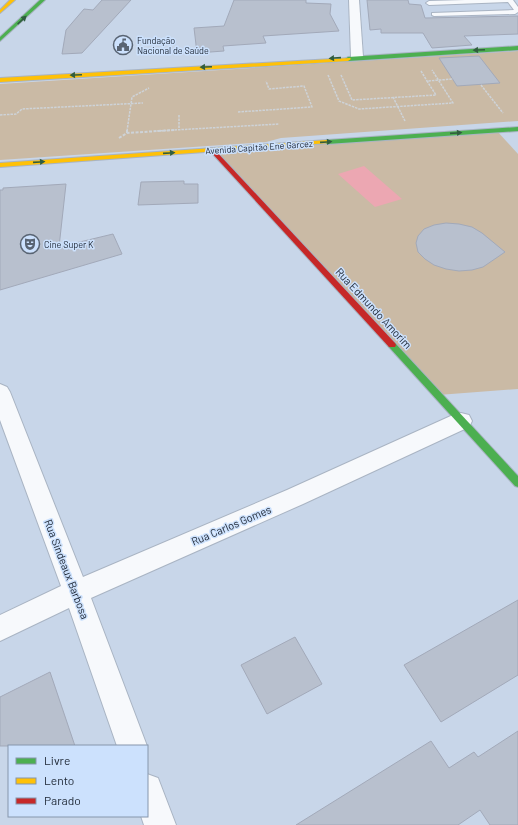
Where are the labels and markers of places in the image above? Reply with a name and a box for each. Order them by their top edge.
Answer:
public building icon: Fundação Nacional de Saúde [112,34,134,56]
place label: Fundação Nacional de Saúde [137,35,209,56]
theatre icon: Cine Super K [19,233,41,255]
place label: Cine Super K [44,239,94,250]

